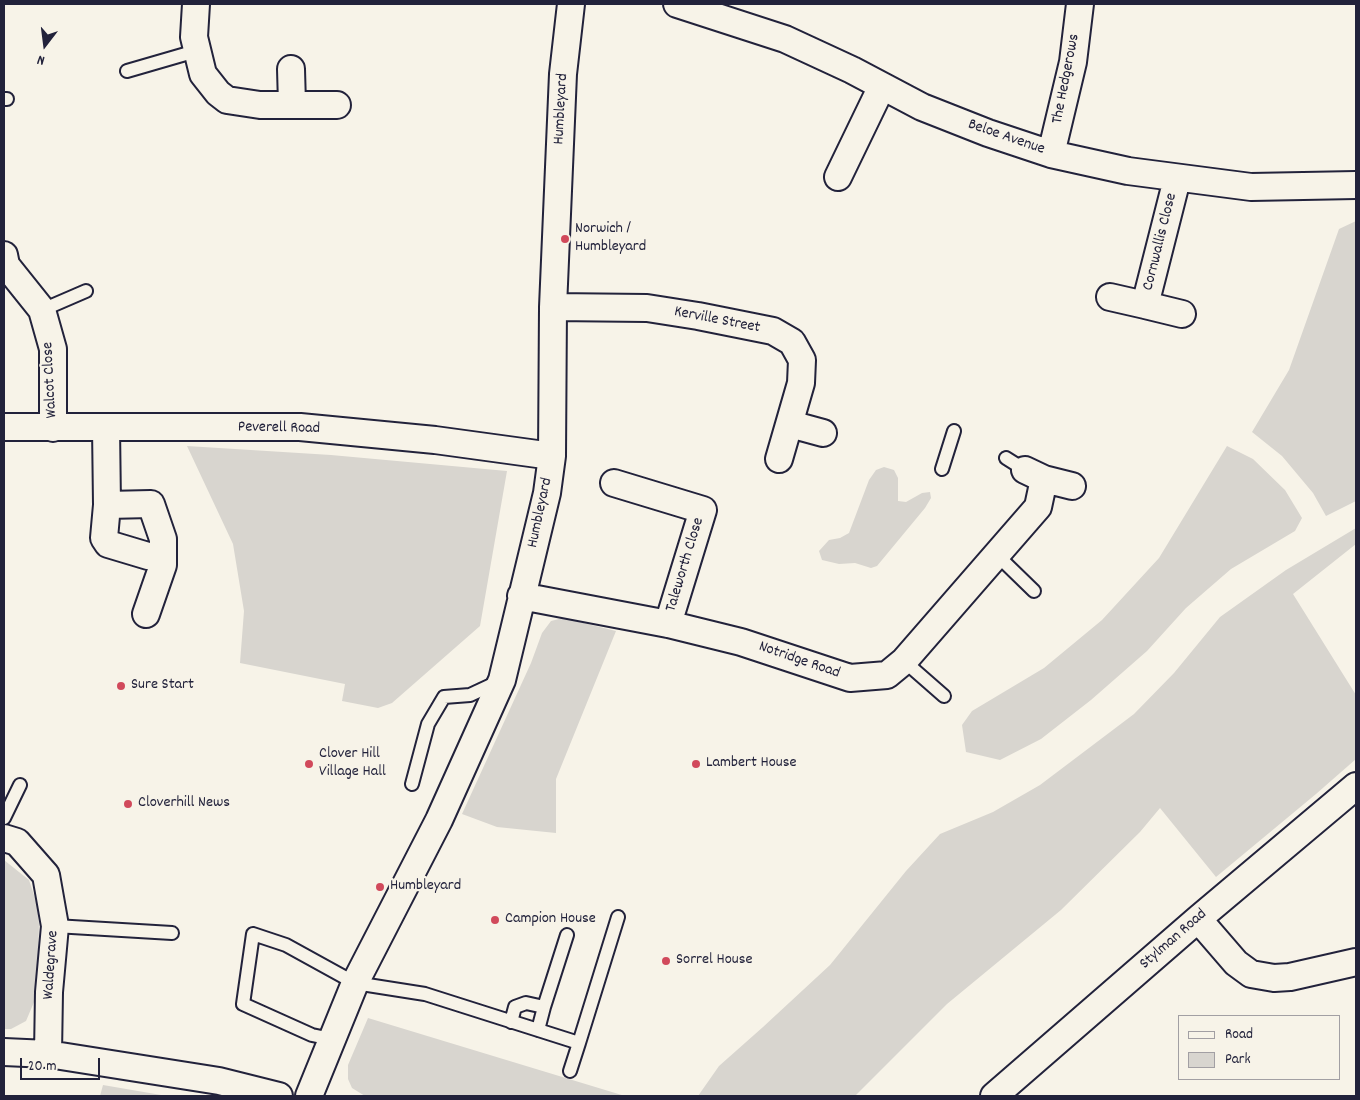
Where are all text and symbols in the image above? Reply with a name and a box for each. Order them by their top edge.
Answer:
north arrow [20,20,70,70]
street label: The Hedgerows [1049,32,1085,126]
text: N [35,49,47,70]
street label: Humbleyard [551,73,573,145]
street label: Beloe Avenue [965,116,1047,160]
street label: Cornwallis Close [1140,191,1182,293]
place label: Norwich / Humbleyard [575,220,646,258]
marker: Norwich / Humbleyard [559,233,571,245]
street label: Kerville Street [672,303,762,339]
street label: Walcot Close [39,341,63,419]
street label: Peverell Road [238,419,320,439]
street label: Humbleyard [524,476,558,550]
street label: Taleworth Close [663,516,709,614]
street label: Notridge Road [756,638,842,684]
place label: Sure Start [131,676,194,696]
marker: Sure Start [115,680,127,692]
place label: Clover Hill Village Hall [319,745,386,783]
place label: Lambert House [706,754,796,774]
marker: Clover Hill Village Hall [303,758,315,770]
marker: Lambert House [690,758,702,770]
place label: Cloverhill News [138,794,230,814]
marker: Cloverhill News [122,798,134,810]
place label: Humbleyard [390,877,461,897]
marker: Humbleyard [374,881,386,893]
street label: Stylman Road [1136,906,1212,974]
place label: Campion House [505,910,596,930]
marker: Campion House [489,914,501,926]
street label: Waldegrave [40,930,64,1000]
place label: Sorrel House [676,951,753,971]
marker: Sorrel House [660,955,672,967]
legend [1178,1015,1340,1080]
text: Road [1225,1024,1253,1046]
scale bar [22,1048,102,1080]
text: Park [1225,1049,1251,1071]
text: 20 m [28,1056,56,1078]

